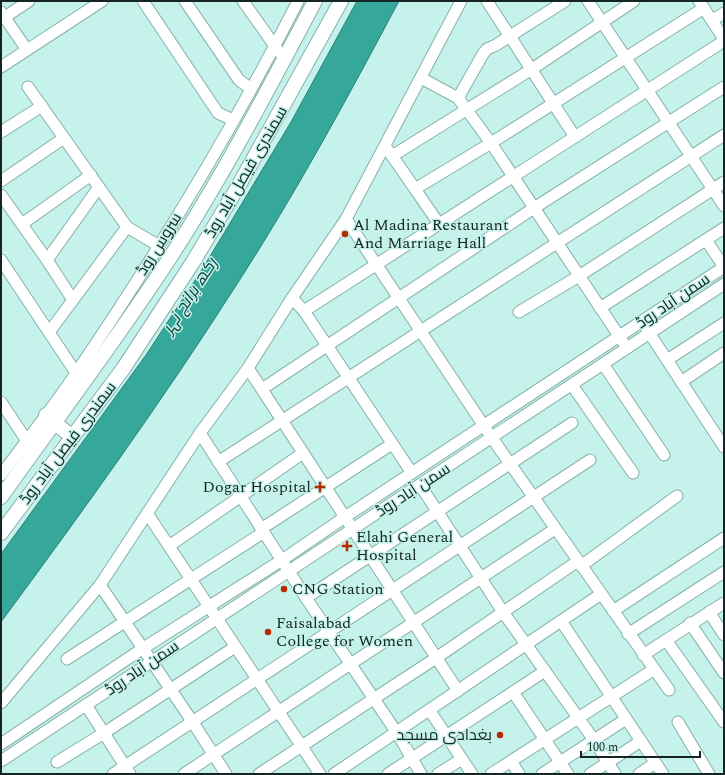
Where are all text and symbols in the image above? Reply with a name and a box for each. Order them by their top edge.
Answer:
street label: سمندری فیصل آباد روڈ [198,102,294,242]
street label: سروس روڈ [130,208,188,280]
place label: Al Madina Restaurant And Marriage Hall [353,213,509,255]
marker: Al Madina Restaurant And Marriage Hall [340,229,350,239]
water label: رکھ برانچ نہر [155,252,225,341]
street label: سمن آباد روڈ [631,267,715,335]
street label: سمندری فیصل آباد روڈ [14,376,122,510]
street label: سمن آباد روڈ [371,457,455,523]
place label: Dogar Hospital [203,475,311,499]
marker: Dogar Hospital [314,481,326,493]
place label: Elahi General Hospital [356,525,453,567]
marker: Elahi General Hospital [341,540,353,552]
place label: CNG Station [292,577,383,601]
marker: CNG Station [279,584,289,594]
place label: Faisalabad College for Women [276,611,413,653]
marker: Faisalabad College for Women [263,627,273,637]
street label: سمن آباد روڈ [100,634,184,702]
place label: بغدادی مسجد [396,723,492,747]
marker: بغدادی مسجد [495,730,505,740]
scale bar [581,733,700,759]
text: 100 m [587,738,618,757]

